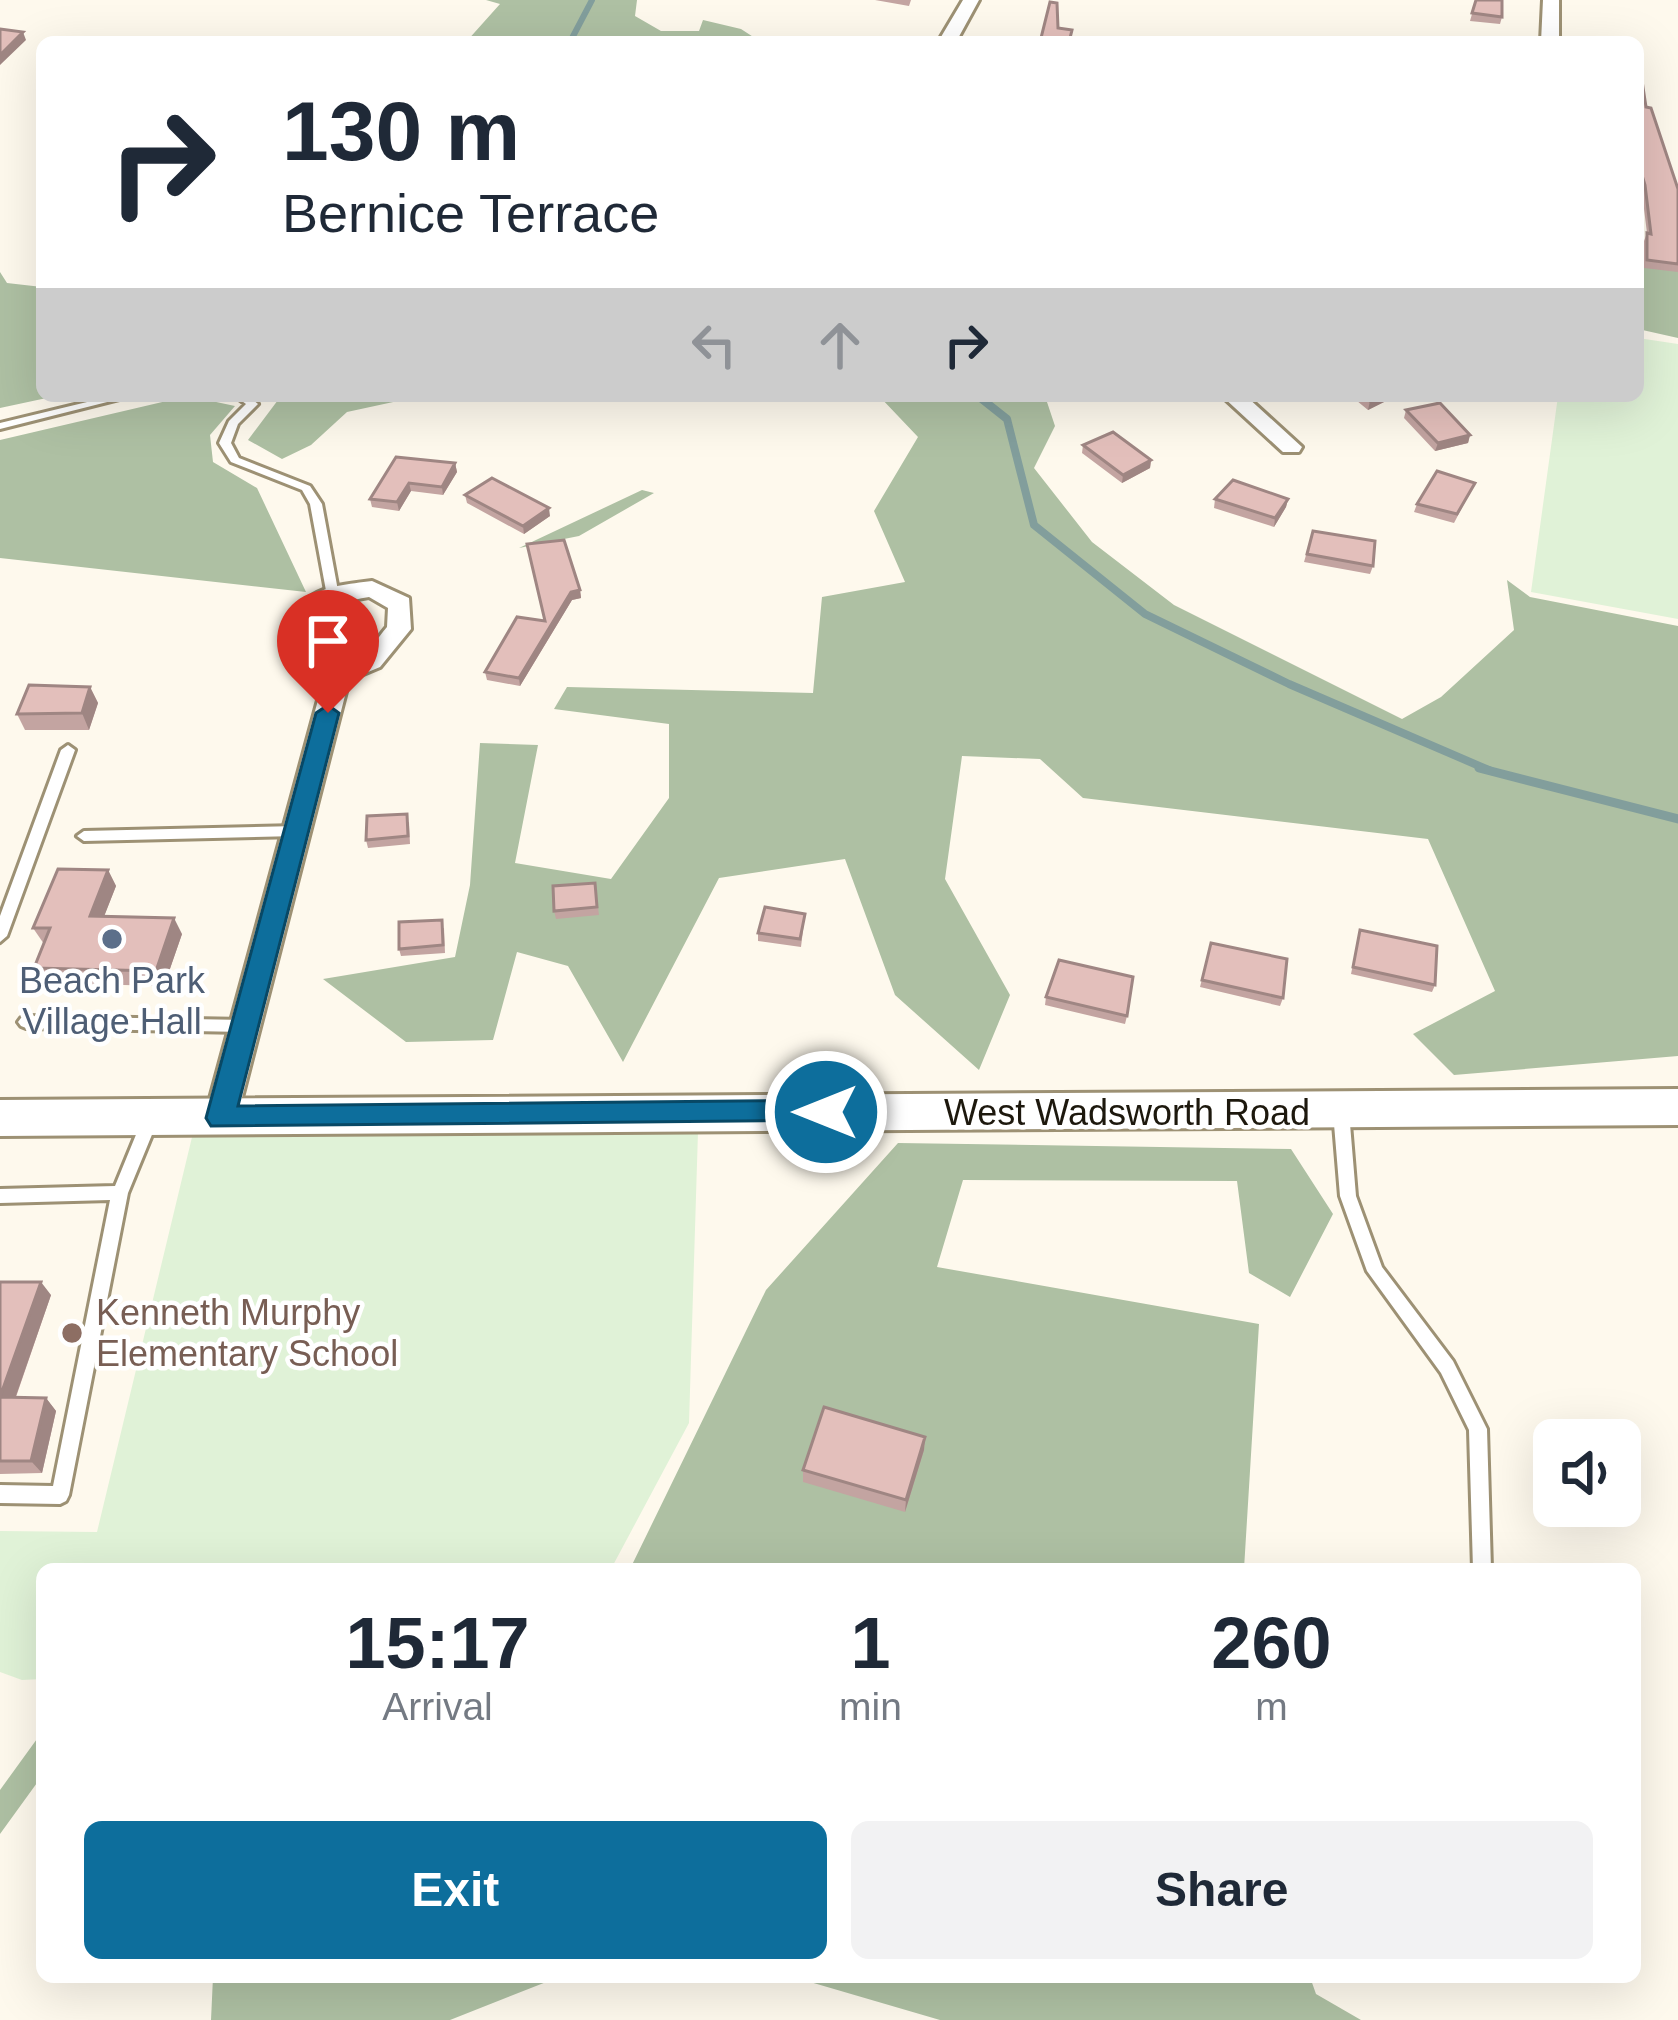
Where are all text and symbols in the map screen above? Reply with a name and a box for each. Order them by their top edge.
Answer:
icon: right [84,84,240,240]
text: 130 m [282,84,520,178]
text: Bernice Terrace [282,183,659,243]
icon: left [681,312,747,378]
icon: ahead [807,312,873,378]
icon: right [933,312,999,378]
pin [277,590,379,713]
icon: arrive [295,608,361,674]
marker: Beach Park Village Hall [99,926,125,952]
place label: Beach Park Village Hall [19,960,206,1042]
position arrow [763,1049,889,1175]
street label: West Wadsworth Road [944,1092,1310,1133]
place label: Kenneth Murphy Elementary School [96,1292,398,1374]
marker: Kenneth Murphy Elementary School [59,1320,85,1346]
map controls [1533,1419,1641,1527]
button: sound [1533,1419,1641,1527]
text: 15:17 [345,1603,530,1683]
text: 1 [850,1603,891,1683]
text: 260 [1211,1603,1332,1683]
text: Arrival [382,1685,493,1728]
text: min [839,1685,902,1728]
text: m [1255,1685,1288,1728]
button: Exit [84,1821,827,1959]
button: Share [851,1821,1593,1959]

